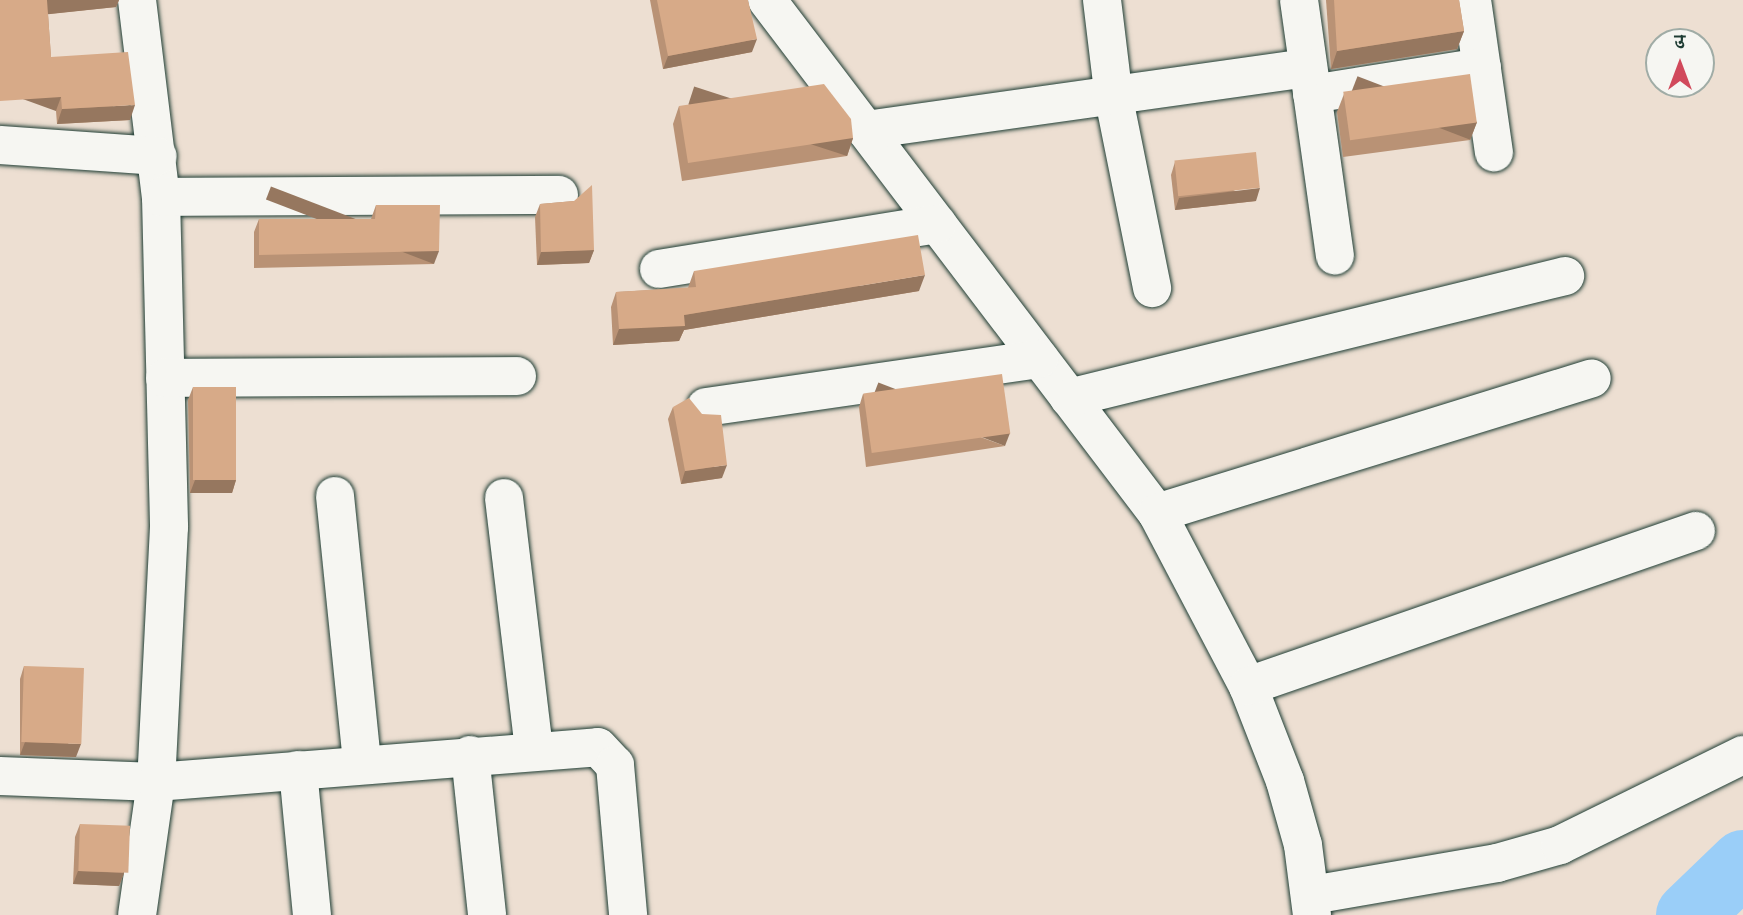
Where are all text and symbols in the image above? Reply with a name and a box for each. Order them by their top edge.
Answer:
north arrow [1645,28,1715,98]
text: उ [1675,30,1685,57]

